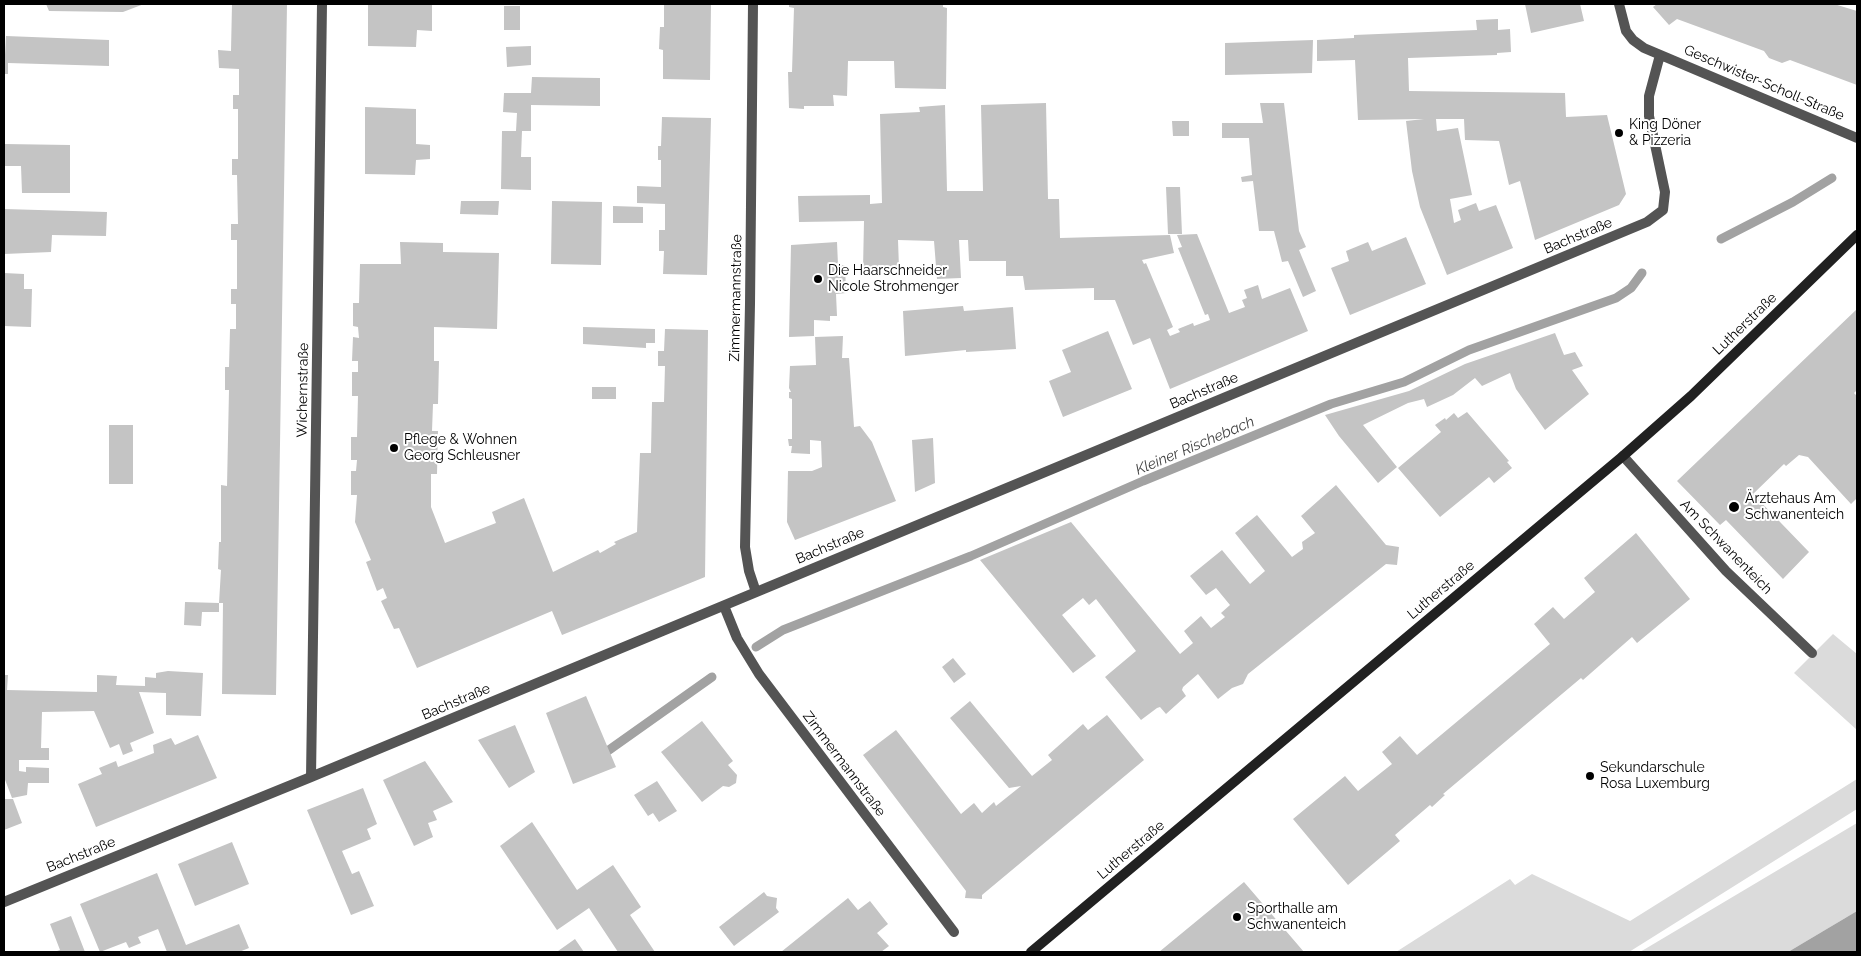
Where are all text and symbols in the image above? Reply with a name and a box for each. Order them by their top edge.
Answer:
street label: Geschwister-Scholl-Straße [1681,42,1847,124]
place label: King Döner & Pizzeria [1629,117,1701,150]
marker: King Döner & Pizzeria [1613,127,1625,139]
street label: Bachstraße [1541,214,1615,258]
street label: Zimmermannstraße [726,234,746,362]
place label: Die Haarschneider Nicole Strohmenger [828,263,959,296]
marker: Die Haarschneider Nicole Strohmenger [812,273,824,285]
street label: Lutherstraße [1710,289,1780,359]
street label: Wichernstraße [294,342,312,438]
street label: Bachstraße [1167,369,1241,413]
water label: Kleiner Rischebach [1133,413,1257,479]
place label: Pflege & Wohnen Georg Schleusner [404,432,520,464]
marker: Pflege & Wohnen Georg Schleusner [388,442,400,454]
place label: Ärztehaus Am Schwanenteich [1745,491,1844,524]
street label: Am Schwanenteich [1677,496,1775,598]
marker: Ärztehaus Am Schwanenteich [1727,500,1741,514]
street label: Bachstraße [793,524,867,568]
street label: Lutherstraße [1404,557,1478,623]
street label: Bachstraße [419,680,493,724]
street label: Zimmermannstraße [799,708,889,820]
place label: Sekundarschule Rosa Luxemburg [1600,760,1710,792]
marker: Sekundarschule Rosa Luxemburg [1584,770,1596,782]
street label: Lutherstraße [1094,817,1168,883]
street label: Bachstraße [44,834,118,876]
place label: Sporthalle am Schwanenteich [1247,901,1346,934]
marker: Sporthalle am Schwanenteich [1231,911,1243,923]

